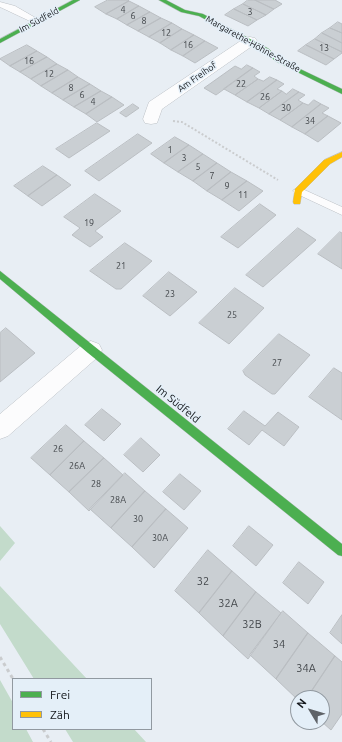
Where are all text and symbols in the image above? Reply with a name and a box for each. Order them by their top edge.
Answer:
street label: Im Südfeld [17,5,61,35]
house number: 4 [120,5,126,15]
house number: 3 [247,7,253,17]
house number: 6 [130,11,136,21]
street label: Margarethe-Höhne-Straße [204,14,302,74]
house number: 8 [141,16,147,26]
house number: 12 [161,28,171,38]
house number: 16 [183,40,193,50]
house number: 13 [319,43,329,53]
house number: 16 [24,56,34,66]
street label: Am Freihof [176,60,218,94]
house number: 12 [44,69,54,79]
house number: 22 [236,79,246,89]
house number: 8 [68,83,74,93]
house number: 6 [79,90,85,100]
house number: 26 [260,92,270,102]
house number: 4 [90,97,96,107]
house number: 30 [281,103,291,113]
house number: 34 [305,116,315,126]
house number: 1 [167,145,173,155]
house number: 3 [181,153,187,163]
house number: 5 [195,162,201,172]
house number: 7 [209,171,215,181]
house number: 9 [224,181,230,191]
house number: 11 [238,190,248,200]
house number: 19 [84,218,94,228]
house number: 21 [116,261,126,271]
house number: 23 [165,289,175,299]
house number: 25 [227,310,237,320]
house number: 27 [272,358,282,368]
street label: Im Südfeld [153,382,203,426]
house number: 26 [53,444,63,454]
house number: 26A [69,461,85,471]
house number: 28 [91,479,101,489]
house number: 28A [110,495,126,505]
house number: 30 [133,514,143,524]
house number: 30A [152,533,168,543]
house number: 32 [197,574,209,588]
house number: 32A [218,596,238,610]
house number: 32B [242,617,262,631]
house number: 34 [273,637,285,651]
house number: 34A [296,661,316,675]
legend [12,678,152,730]
text: Frei [50,688,70,701]
north arrow [290,690,330,730]
text: N [294,696,309,710]
text: Zäh [50,708,70,721]

